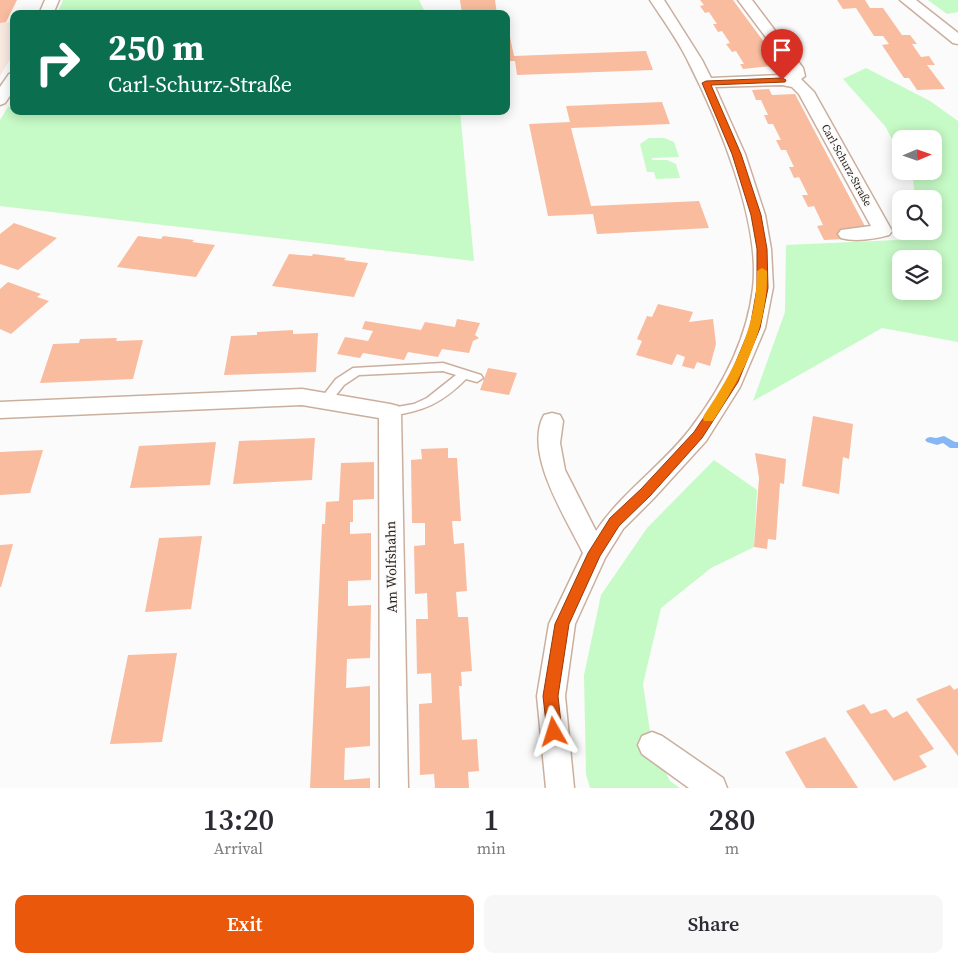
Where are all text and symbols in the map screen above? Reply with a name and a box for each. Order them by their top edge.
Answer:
text: 250 m [108,24,204,72]
pin [761,29,803,80]
icon: right [25,30,90,95]
icon: arrive [768,36,796,64]
text: Carl-Schurz-Straße [108,69,292,99]
street label: Carl-Schurz-Straße [818,121,876,209]
north arrow [892,130,942,180]
map controls [892,130,942,300]
button: search [892,190,942,240]
button: layers [892,250,942,300]
street label: Am Wolfshahn [380,520,402,613]
position arrow [527,705,579,757]
text: 13:20 [203,799,274,840]
text: 1 [483,799,499,840]
text: 280 [708,799,755,840]
text: Arrival [214,837,263,859]
text: min [477,837,506,859]
text: m [725,837,739,859]
button: Exit [15,895,474,953]
button: Share [484,895,943,953]

